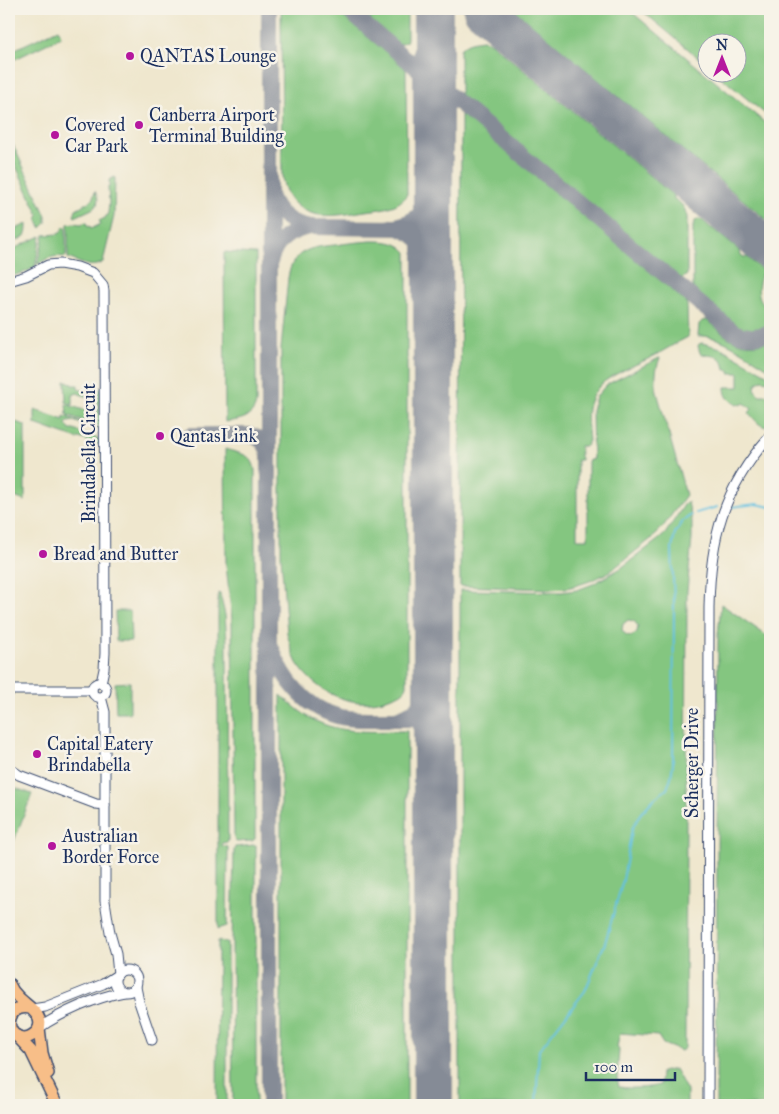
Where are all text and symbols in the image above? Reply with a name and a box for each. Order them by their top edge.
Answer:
north arrow [696,32,746,82]
text: N [716,37,728,54]
place label: QANTAS Lounge [140,45,276,68]
marker: QANTAS Lounge [124,50,136,62]
place label: Canberra Airport Terminal Building [149,104,284,148]
place label: Covered Car Park [65,114,129,157]
marker: Canberra Airport Terminal Building [133,119,145,131]
marker: Covered Car Park [49,129,61,141]
street label: Brindabella Circuit [78,383,100,523]
place label: QantasLink [170,425,257,447]
marker: QantasLink [154,430,166,442]
place label: Bread and Butter [53,543,178,565]
marker: Bread and Butter [37,548,49,560]
street label: Scherger Drive [681,708,704,818]
place label: Capital Eatery Brindabella [47,733,154,776]
marker: Capital Eatery Brindabella [31,748,43,760]
place label: Australian Border Force [61,825,159,868]
marker: Australian Border Force [46,840,58,852]
scale bar [586,1049,675,1081]
text: 100 m [594,1058,634,1076]

